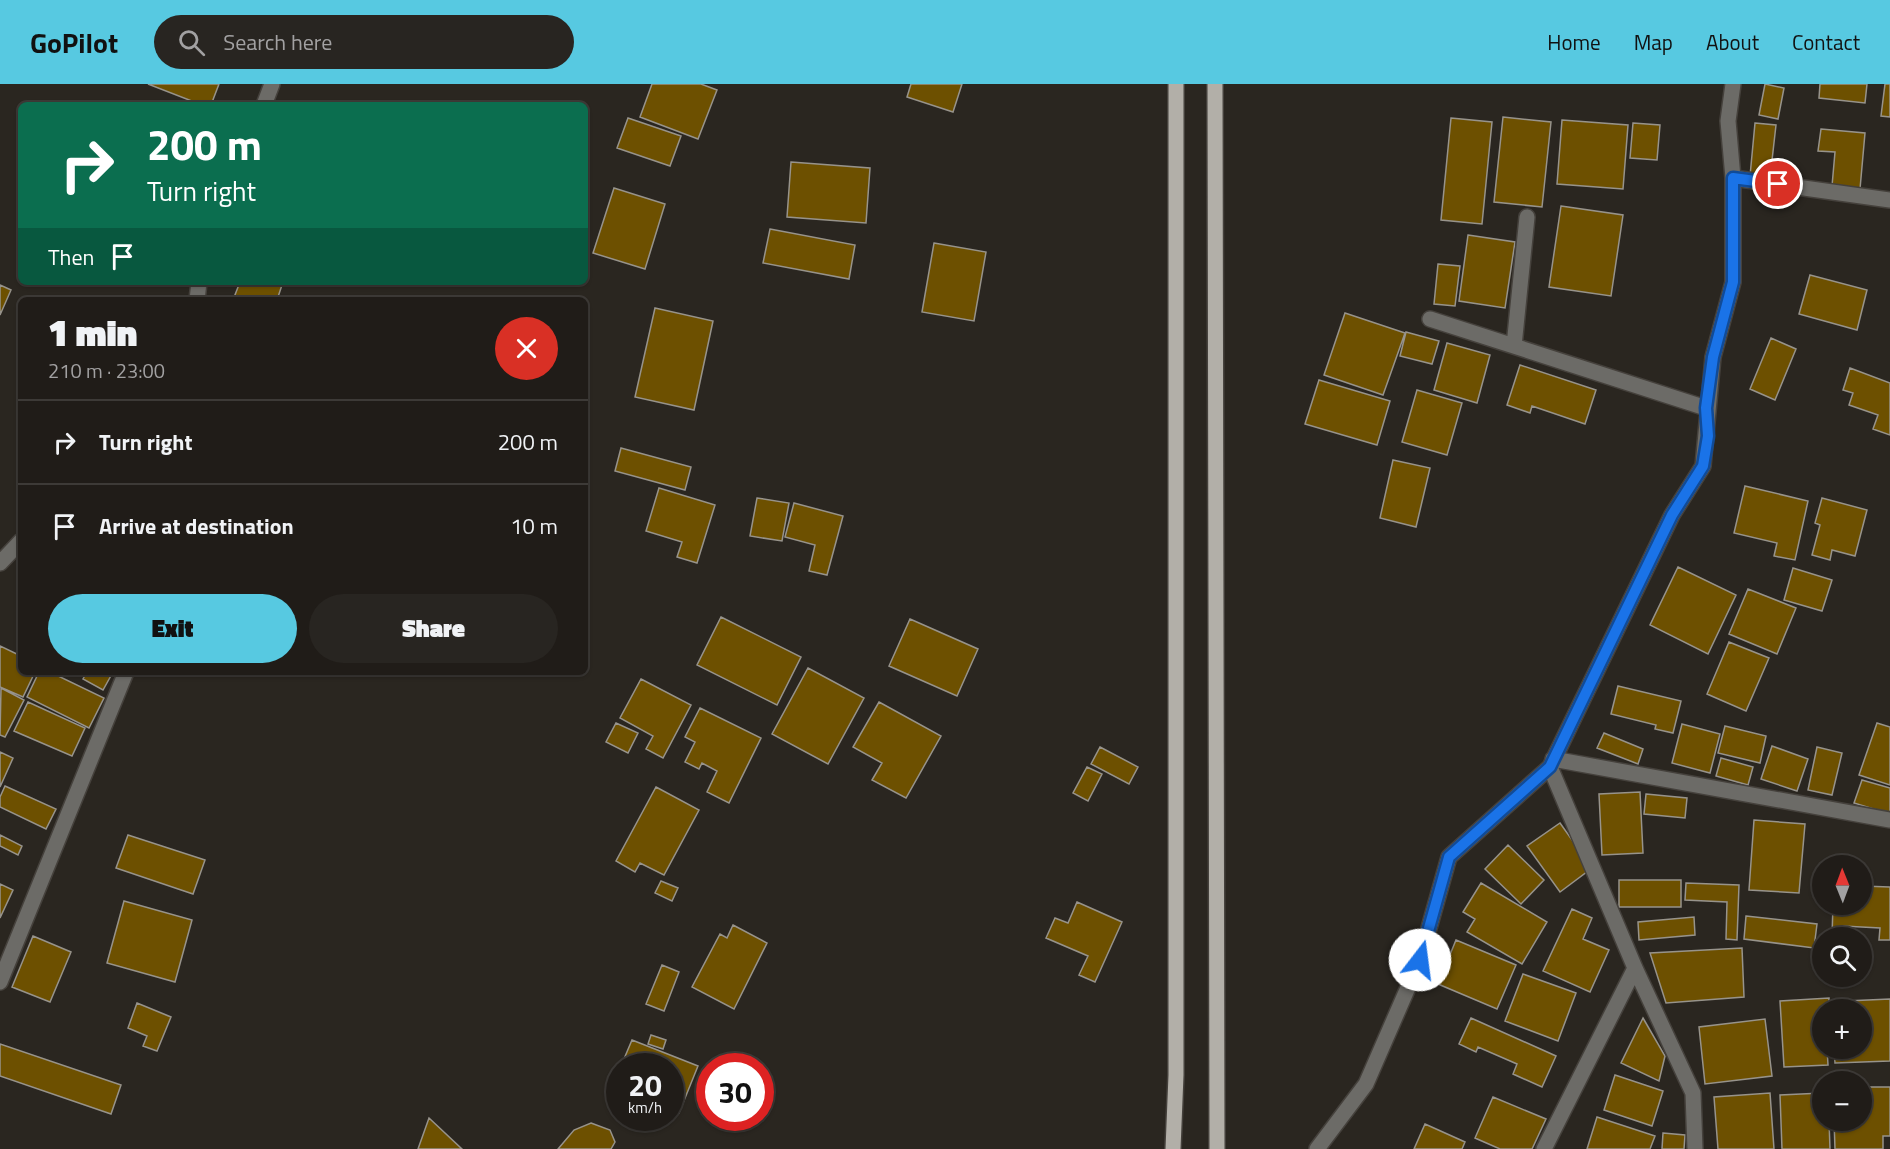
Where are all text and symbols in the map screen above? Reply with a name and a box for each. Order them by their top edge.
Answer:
search box [154,15,574,69]
text: GoPilot [30,21,118,64]
text: Search here [223,25,332,59]
icon: search [175,26,208,59]
text: Home [1547,26,1601,58]
text: Map [1634,26,1673,58]
text: About [1706,26,1759,58]
text: Contact [1792,26,1860,58]
text: 200 m [147,112,262,176]
icon: right [48,126,126,204]
pin [1752,158,1803,209]
icon: arrive [1761,167,1794,200]
text: Turn right [147,170,256,211]
text: Then [48,240,94,274]
icon: arrive [106,240,139,273]
text: 1 min [48,305,137,360]
button: close [495,317,558,380]
text: 210 m · 23:00 [48,355,165,386]
text: Turn right [99,425,193,459]
text: 200 m [498,425,558,459]
icon: right [48,426,81,459]
text: Arrive at destination [99,509,294,543]
text: 10 m [510,509,558,543]
icon: arrive [48,510,81,543]
button: Exit [48,594,297,663]
button: Share [309,594,558,663]
north arrow [1812,855,1872,915]
map controls [1812,855,1872,1131]
button: search [1812,927,1872,987]
position arrow [1388,928,1452,992]
button: + [1812,999,1872,1059]
speed limit sign: 30 [696,1053,774,1131]
text: 20 [628,1062,662,1108]
button: − [1812,1071,1872,1131]
text: km/h [628,1096,662,1119]

